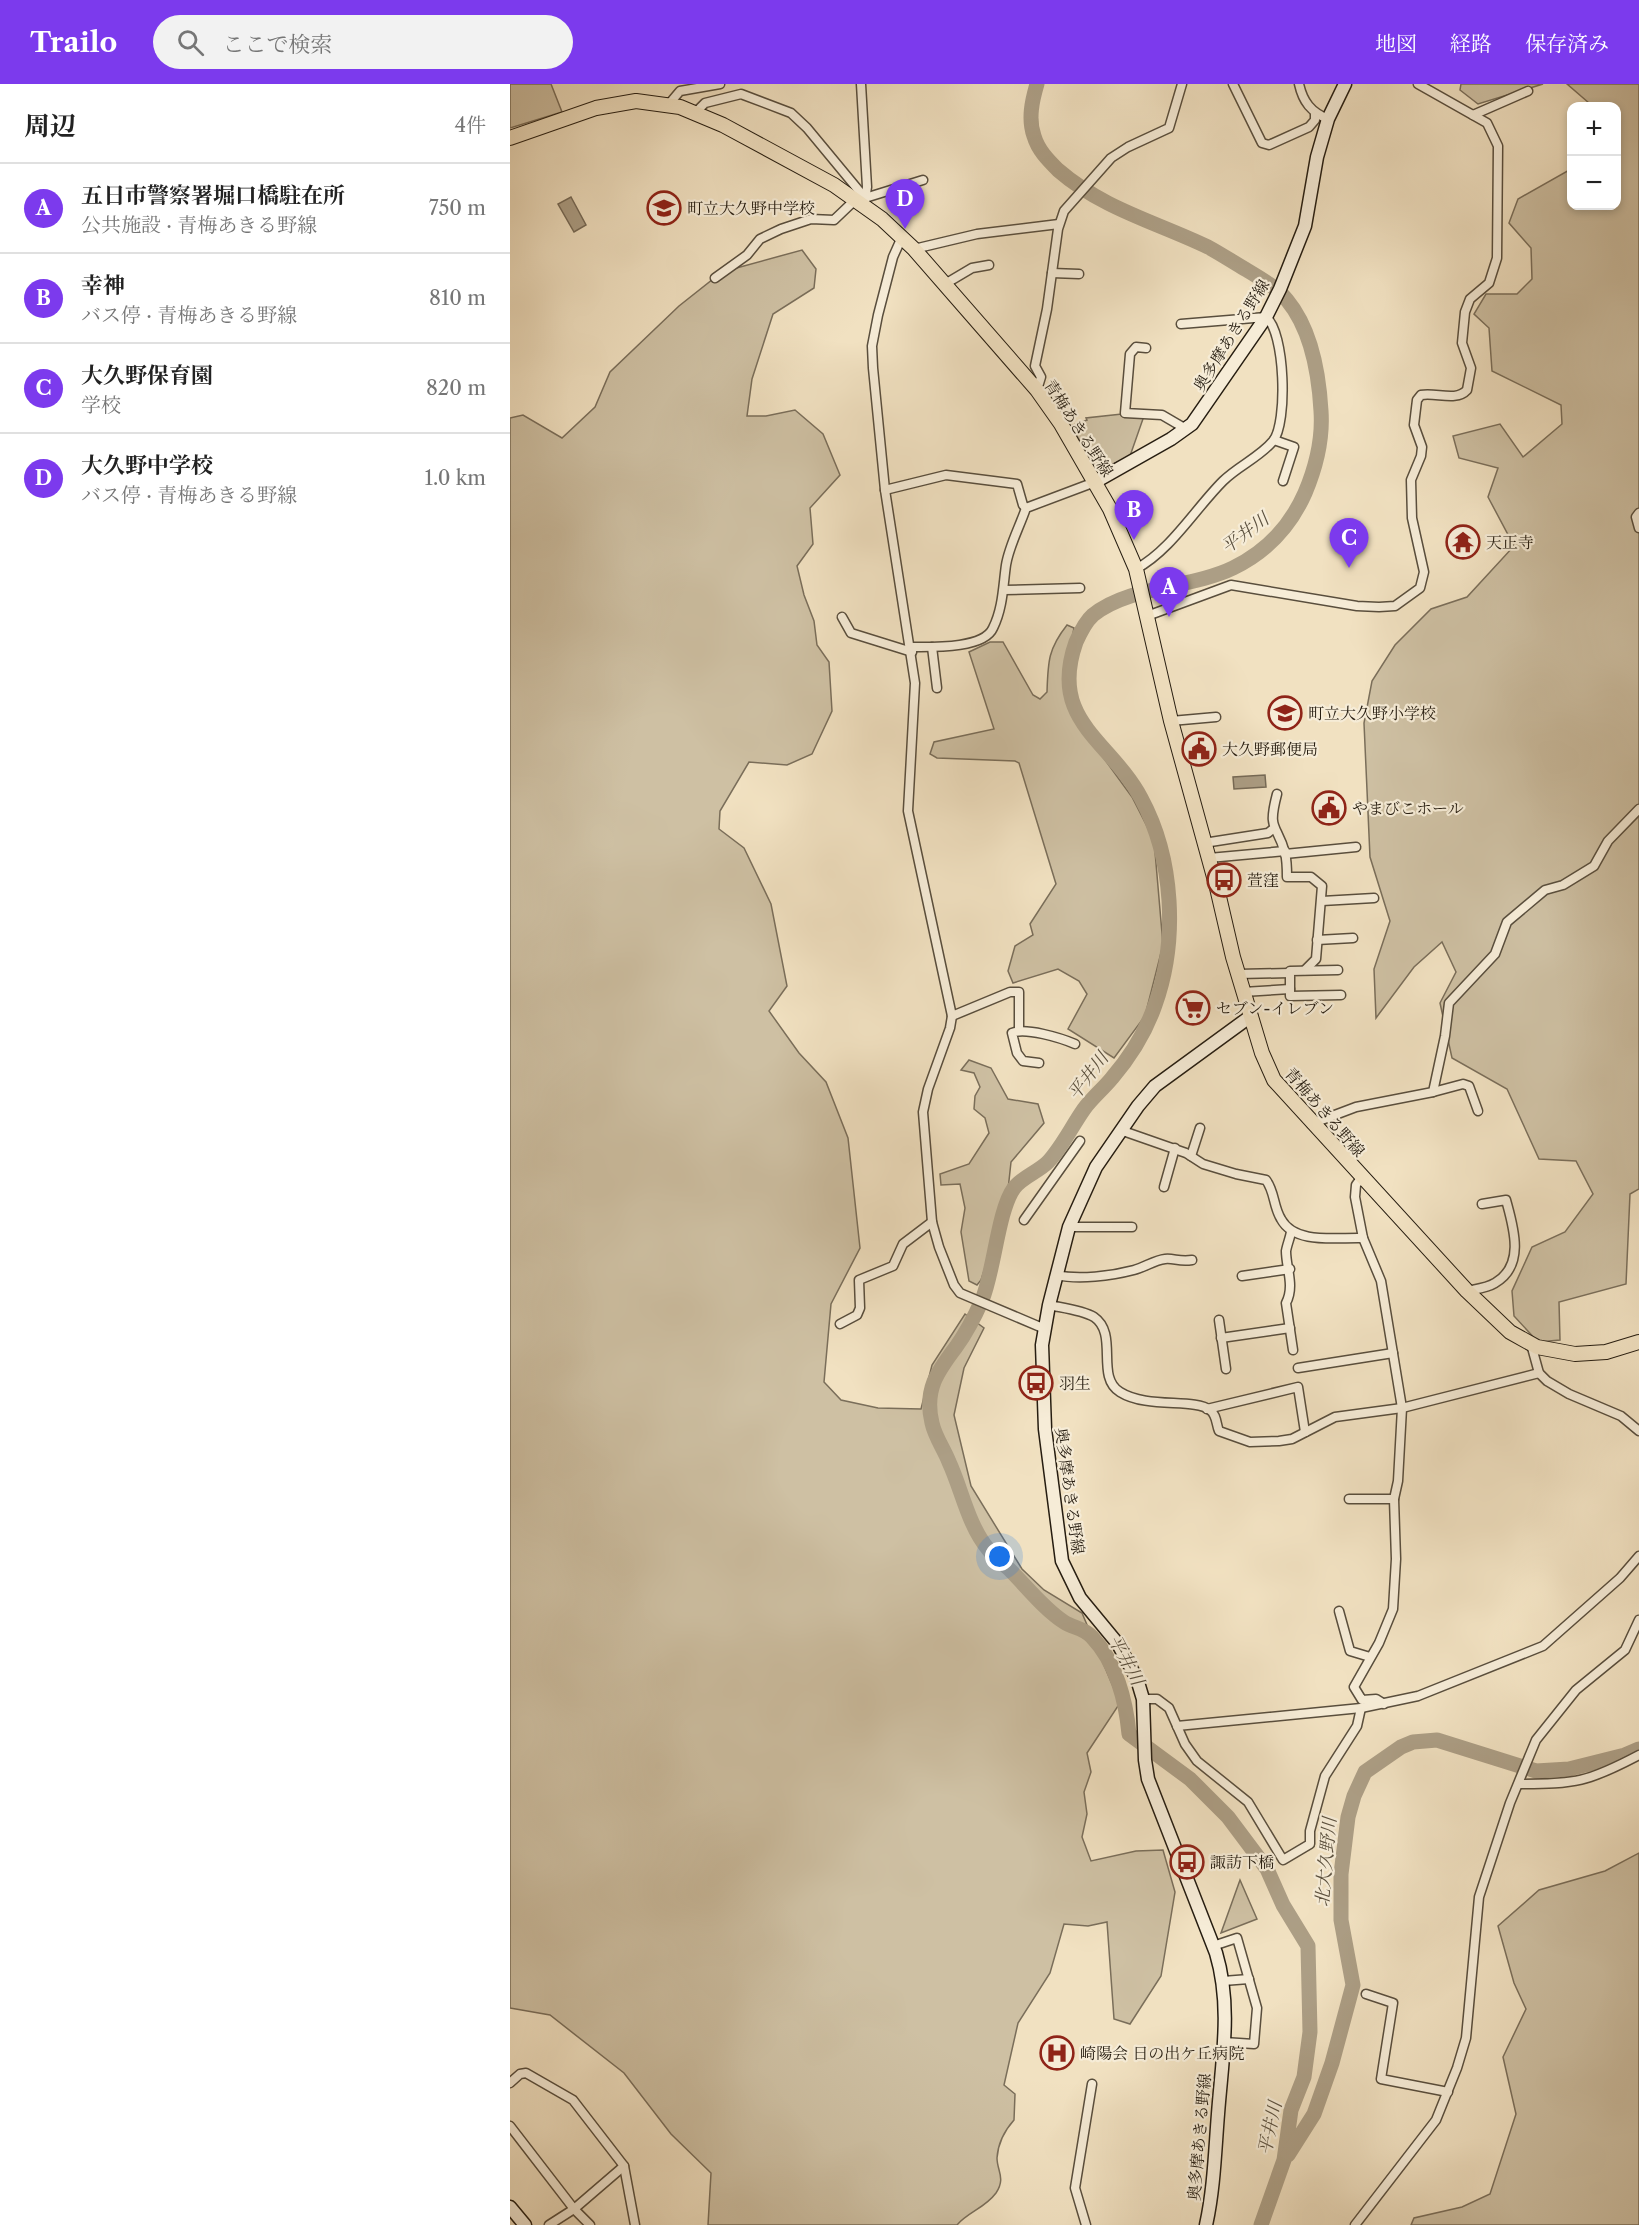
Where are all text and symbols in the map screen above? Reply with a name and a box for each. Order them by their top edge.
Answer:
search box [153,15,573,69]
text: Trailo [30,25,117,59]
icon: search [174,26,207,59]
text: ここで検索 [222,31,332,58]
text: 地図 [1375,31,1417,56]
text: 経路 [1450,31,1492,56]
text: 保存済み [1525,31,1609,56]
map controls [1567,102,1621,210]
button: + [1567,102,1621,156]
text: 周辺 [24,110,76,142]
text: 4件 [454,113,486,137]
button: − [1567,156,1621,210]
pin: D [886,180,924,229]
text: 五日市警察署堀口橋駐在所 [81,182,345,209]
school or university icon: 町立大久野中学校 [646,190,682,226]
text: A [36,196,51,220]
text: 750 m [429,196,486,220]
place label: 町立大久野中学校 [687,198,815,218]
text: 公共施設 · 青梅あきる野線 [81,213,317,237]
text: 幸神 [81,272,125,299]
street label: 奥多摩あきる野線 [1189,275,1273,395]
text: B [36,286,51,310]
text: 810 m [429,286,486,310]
text: バス停 · 青梅あきる野線 [81,303,297,327]
text: 大久野保育園 [81,362,213,389]
text: C [35,376,52,400]
text: 820 m [426,376,486,400]
street label: 青梅あきる野線 [1040,376,1118,480]
text: 学校 [81,393,121,417]
text: 大久野中学校 [81,452,213,479]
text: D [35,466,52,490]
text: 1.0 km [425,466,486,490]
text: バス停 · 青梅あきる野線 [81,483,297,507]
pin: B [1114,490,1154,540]
water label: 平井川 [1217,507,1275,558]
pin: C [1330,518,1368,568]
temple icon: 天正寺 [1445,524,1481,560]
place label: 天正寺 [1486,532,1534,552]
pin: A [1150,568,1188,617]
school or university icon: 町立大久野小学校 [1267,695,1303,731]
place label: 町立大久野小学校 [1308,703,1436,723]
public building icon: 大久野郵便局 [1181,731,1217,767]
place label: 大久野郵便局 [1222,739,1318,759]
public building icon: やまびこホール [1311,790,1347,826]
place label: やまびこホール [1352,798,1464,818]
bus stop icon: 萱窪 [1206,862,1242,898]
place label: 萱窪 [1247,870,1279,890]
supermarket icon: セブン-イレブン [1175,990,1211,1026]
place label: セブン-イレブン [1216,998,1334,1018]
water label: 平井川 [1063,1046,1114,1104]
street label: 青梅あきる野線 [1281,1063,1369,1161]
bus stop icon: 羽生 [1018,1365,1054,1401]
place label: 羽生 [1059,1373,1091,1393]
street label: 奥多摩あきる野線 [1051,1426,1089,1556]
your location [985,1542,1014,1571]
water label: 平井川 [1104,1631,1149,1691]
water label: 北大久野川 [1311,1814,1341,1908]
bus stop icon: 諏訪下橋 [1169,1844,1205,1880]
place label: 諏訪下橋 [1210,1852,1274,1872]
hospital icon: 崎陽会 日の出ケ丘病院 [1039,2035,1075,2071]
place label: 崎陽会 日の出ケ丘病院 [1080,2043,1244,2063]
street label: 奥多摩あきる野線 [1183,2072,1215,2202]
water label: 平井川 [1254,2097,1287,2157]

